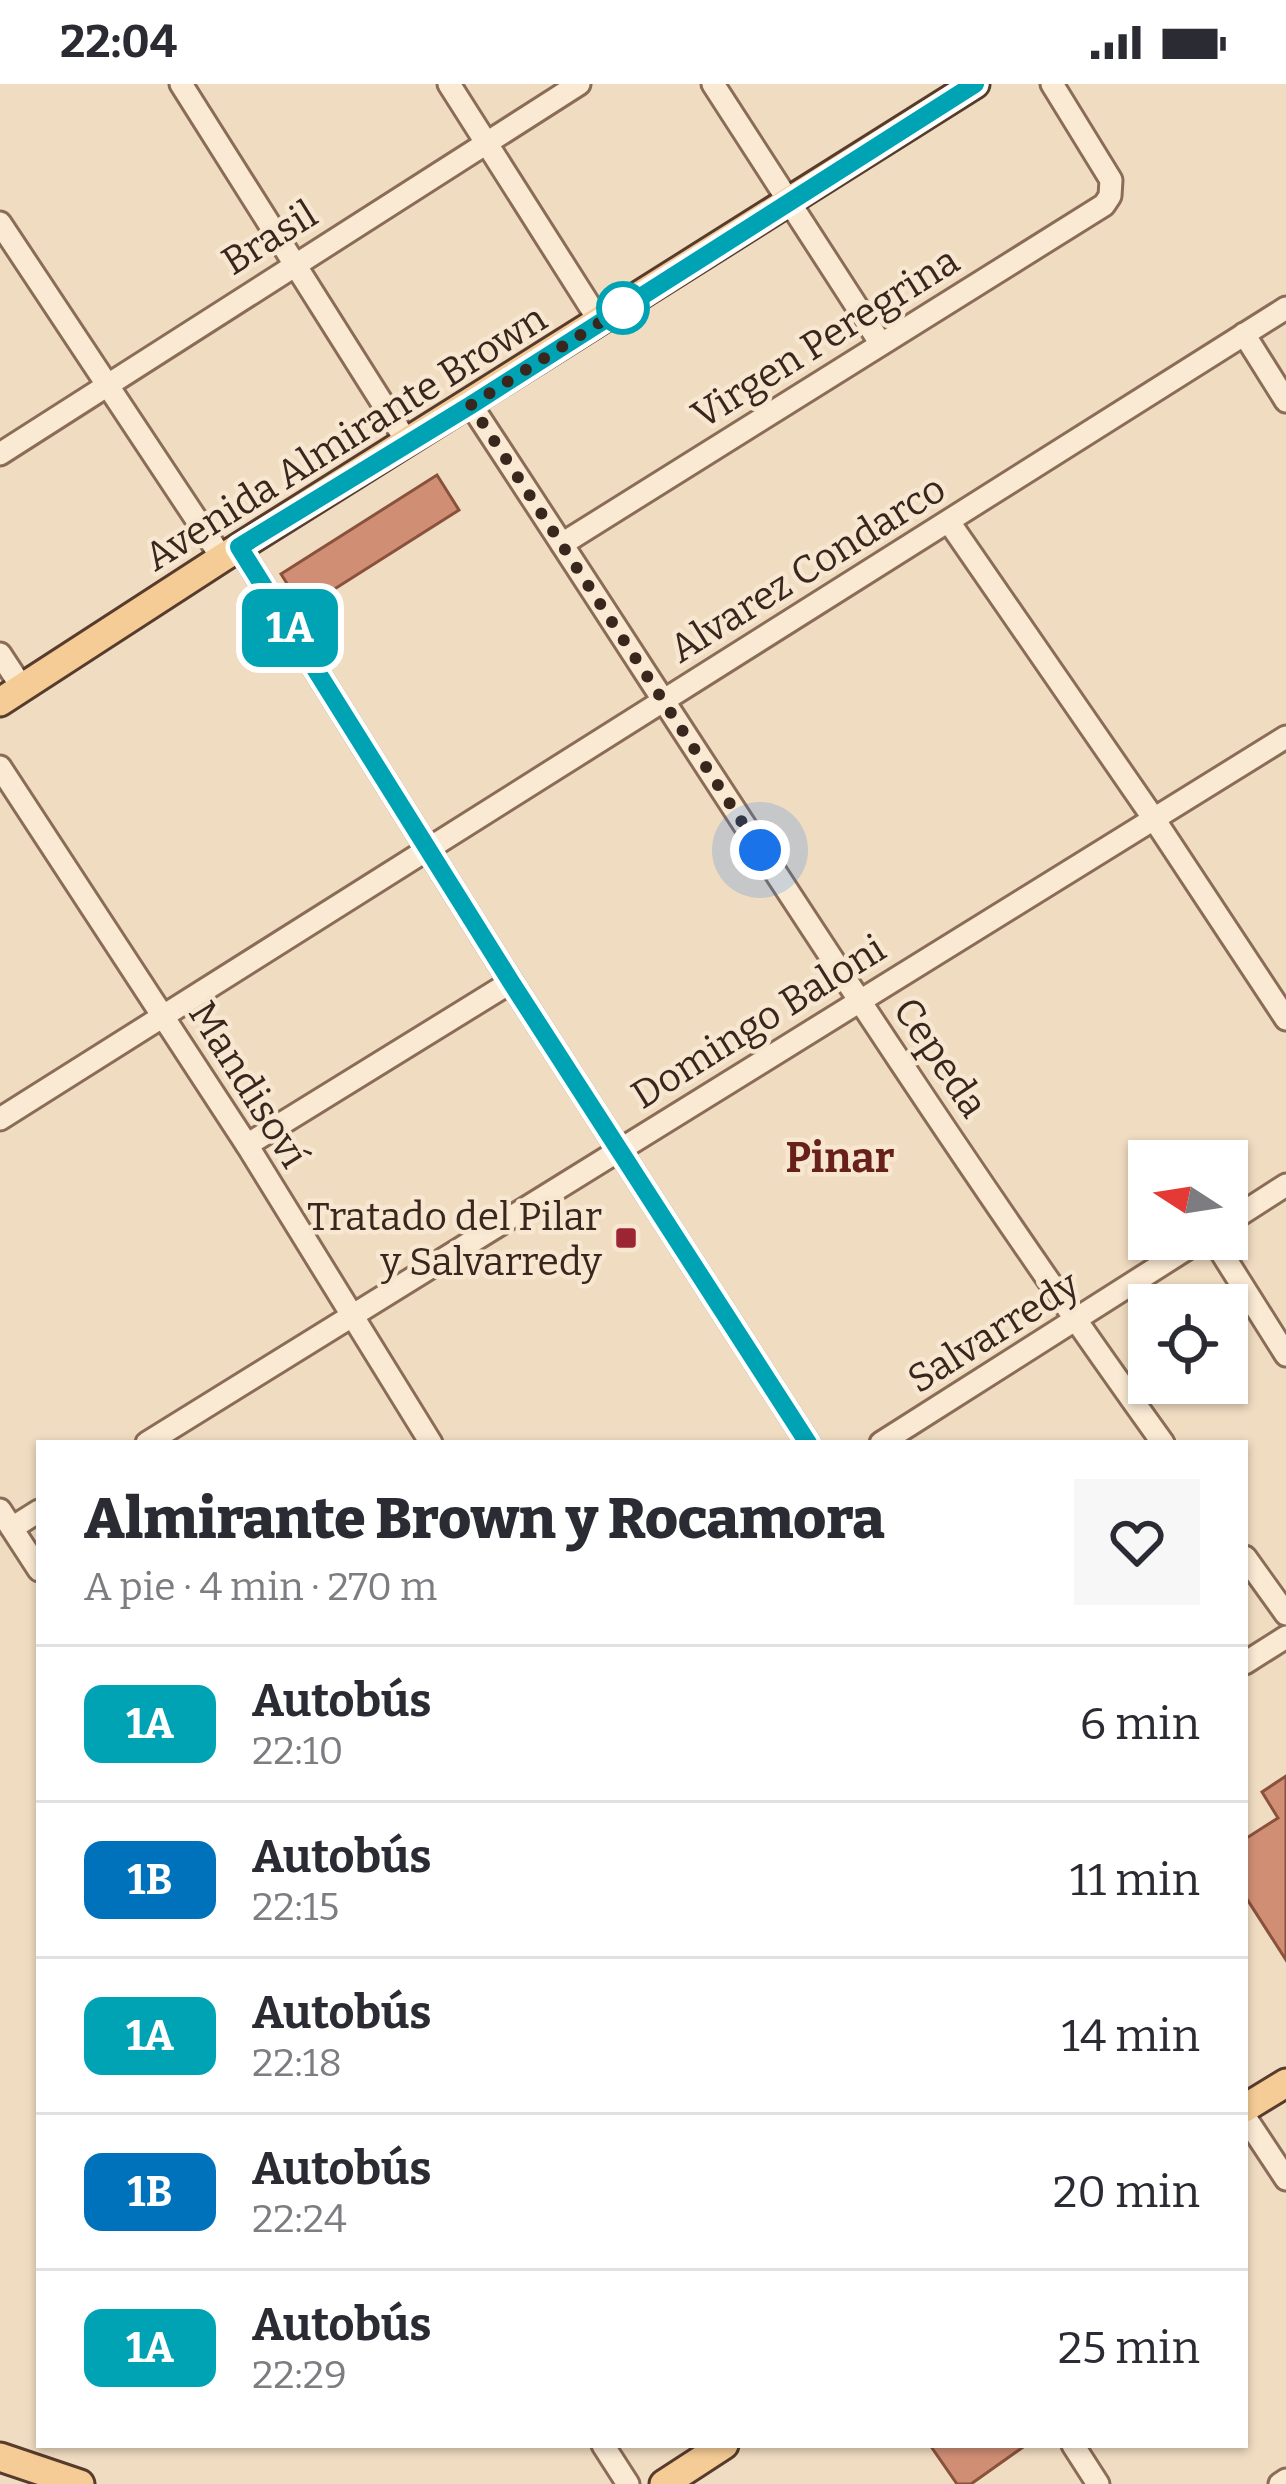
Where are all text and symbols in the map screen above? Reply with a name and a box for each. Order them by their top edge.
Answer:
text: 22:04 [60,15,177,69]
street label: Brasil [214,191,325,285]
street label: Virgen Peregrina [684,237,967,438]
unlabelled marker [598,283,648,333]
street label: Avenida Almirante Brown [136,295,555,581]
street label: Alvarez Condarco [661,466,954,672]
line badge: 1A [236,589,344,667]
text: 1A [266,603,314,653]
your location [730,820,790,880]
street label: Domingo Baloni [623,925,894,1118]
street label: Cepeda [884,989,997,1126]
street label: Mandisoví [179,993,317,1176]
district label: Pinar [785,1133,895,1183]
north arrow [1128,1140,1248,1260]
map controls [1128,1140,1248,1404]
place label: Tratado del Pilar y Salvarredy [307,1194,602,1285]
marker: Tratado del Pilar y Salvarredy [613,1225,639,1251]
street label: Salvarredy [900,1261,1088,1402]
button: locate [1128,1284,1248,1404]
button: heart [1074,1479,1200,1605]
text: Almirante Brown y Rocamora [84,1485,885,1553]
text: A pie · 4 min · 270 m [84,1564,437,1610]
text: Autobús [252,1674,432,1728]
text: 6 min [1080,1697,1200,1751]
text: 1A [126,1699,174,1749]
text: 22:10 [252,1728,344,1774]
text: Autobús [252,1830,432,1884]
text: 11 min [1070,1853,1200,1907]
text: 1B [127,1855,173,1905]
text: 22:15 [252,1884,339,1930]
text: Autobús [252,1986,432,2040]
text: 14 min [1062,2009,1200,2063]
text: 1A [126,2011,174,2061]
text: 22:18 [252,2040,342,2086]
text: Autobús [252,2142,432,2196]
text: 20 min [1053,2165,1200,2219]
text: 1B [127,2167,173,2217]
text: 22:24 [252,2196,347,2242]
text: Autobús [252,2298,432,2352]
text: 25 min [1058,2321,1200,2375]
text: 1A [126,2323,174,2373]
text: 22:29 [252,2352,347,2398]

